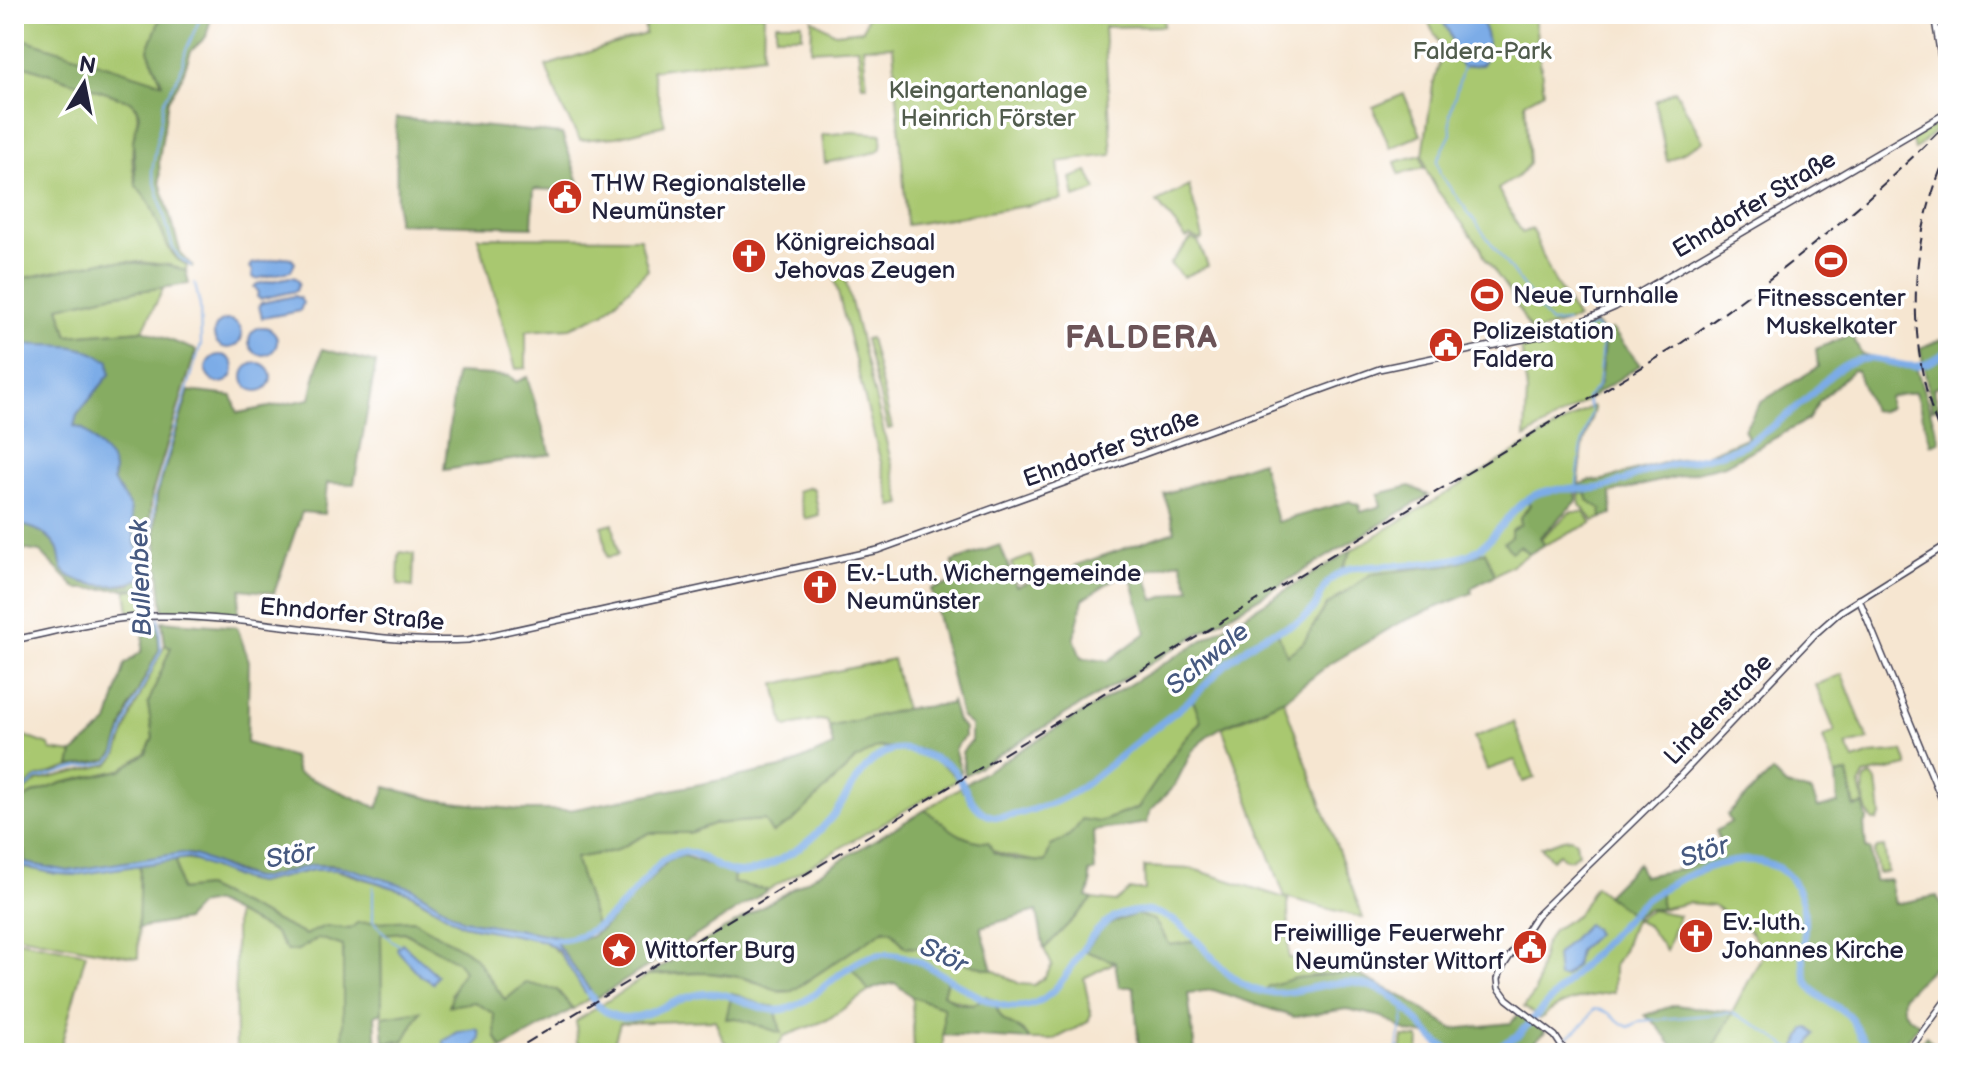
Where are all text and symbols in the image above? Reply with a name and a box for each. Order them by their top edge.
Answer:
park label: Faldera-Park [1412,37,1552,66]
north arrow [44,44,124,124]
text: N [77,51,98,81]
park label: Kleingartenanlage Heinrich Förster [889,76,1087,133]
street label: Ehndorfer Straße [1667,144,1841,265]
place label: THW Regionalstelle Neumünster [591,169,806,226]
public building icon: THW Regionalstelle Neumünster [546,178,584,216]
place label: Königreichsaal Jehovas Zeugen [775,228,955,285]
church icon: Königreichsaal Jehovas Zeugen [730,237,768,275]
sports icon: Fitnesscenter Muskelkater [1812,242,1850,280]
sports icon: Neue Turnhalle [1468,276,1506,314]
place label: Neue Turnhalle [1513,281,1678,310]
place label: Fitnesscenter Muskelkater [1757,284,1906,341]
place label: Polizeistation Faldera [1472,317,1614,374]
district label: FALDERA [1065,319,1219,358]
public building icon: Polizeistation Faldera [1427,326,1465,364]
street label: Ehndorfer Straße [1019,403,1203,494]
water label: Bullenbek [124,518,159,637]
place label: Ev.-Luth. Wicherngemeinde Neumünster [846,559,1141,616]
church icon: Ev.-Luth. Wicherngemeinde Neumünster [801,568,839,606]
street label: Ehndorfer Straße [258,592,446,637]
water label: Schwale [1160,616,1256,702]
street label: Lindenstraße [1658,648,1779,771]
water label: Stör [1676,830,1734,875]
water label: Stör [263,837,319,876]
place label: Ev.-luth. Johannes Kirche [1722,908,1904,965]
church icon: Ev.-luth. Johannes Kirche [1677,917,1715,955]
place label: Freiwillige Feuerwehr Neumünster Wittorf [1273,919,1505,976]
public building icon: Freiwillige Feuerwehr Neumünster Wittorf [1511,928,1549,966]
place icon: Wittorfer Burg [600,931,638,969]
water label: Stör [915,932,974,982]
place label: Wittorfer Burg [645,936,795,965]

